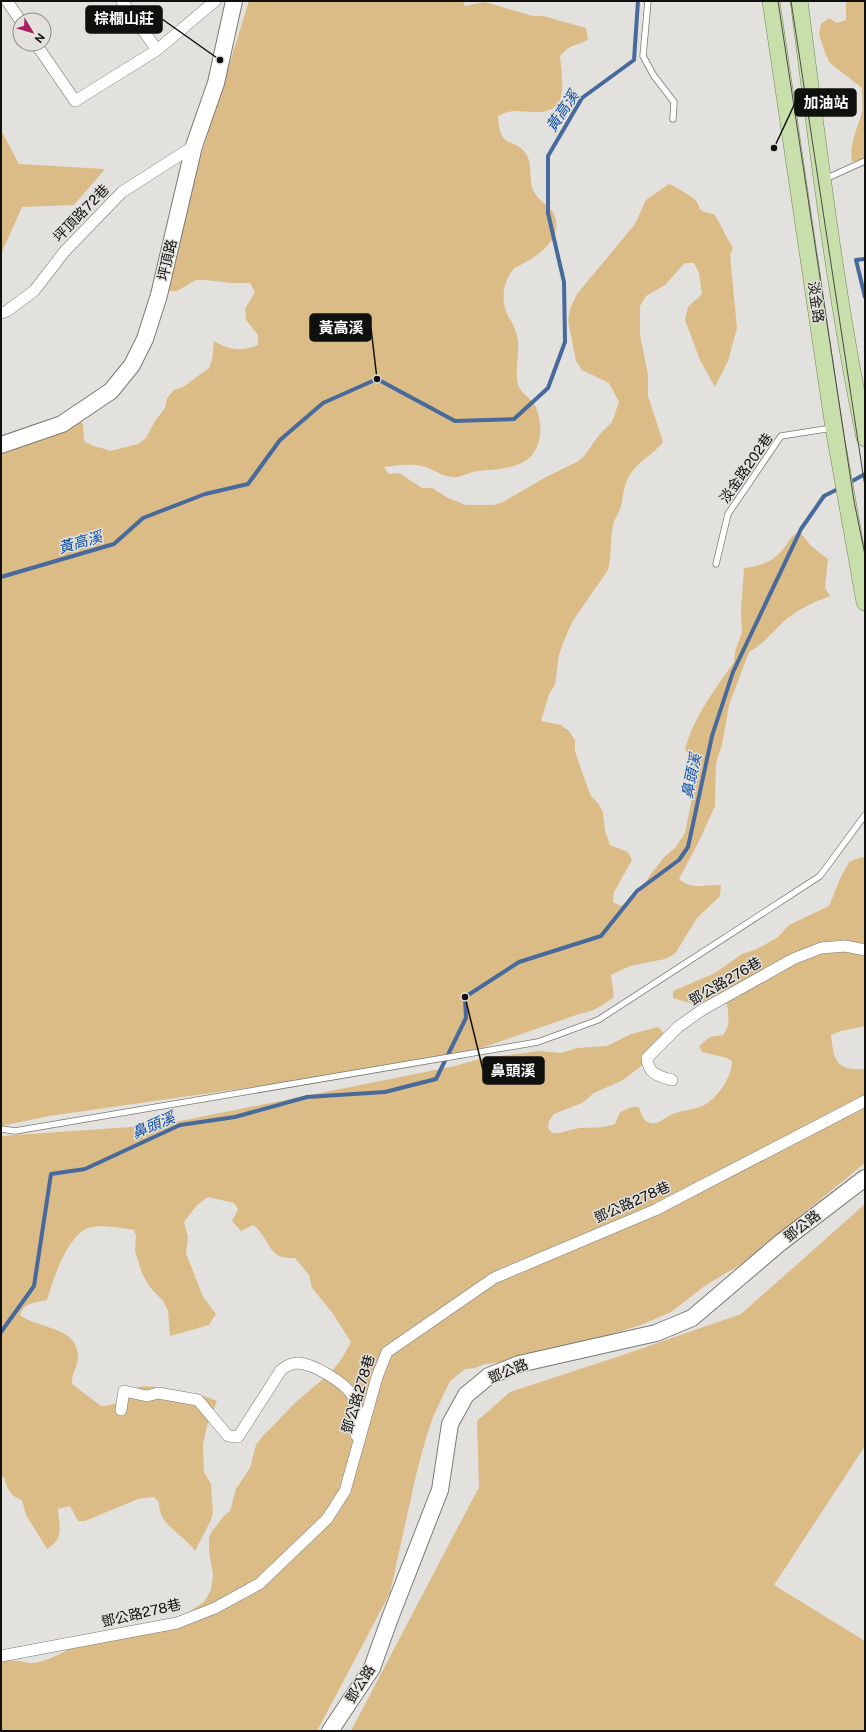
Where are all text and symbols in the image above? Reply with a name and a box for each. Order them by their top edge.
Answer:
callout: 棕櫚山莊 [86,6,162,33]
text: 棕櫚山莊 [94,10,154,27]
north arrow [12,12,52,52]
text: N [33,31,47,45]
water label: 黃高溪 [542,86,583,134]
callout: 加油站 [795,89,856,116]
text: 加油站 [803,94,849,111]
street label: 坪頂路72巷 [50,181,112,245]
street label: 坪頂路 [154,238,180,282]
street label: 淡金路 [805,280,827,324]
callout: 黃高溪 [310,314,371,341]
text: 黃高溪 [318,319,364,336]
street label: 淡金路202巷 [716,430,776,506]
water label: 黃高溪 [56,527,106,556]
water label: 鼻頭溪 [678,750,704,800]
street label: 鄧公路276巷 [686,954,764,1008]
callout: 鼻頭溪 [483,1057,544,1084]
text: 鼻頭溪 [490,1062,536,1079]
water label: 鼻頭溪 [129,1108,179,1142]
street label: 鄧公路278巷 [591,1178,673,1226]
street label: 鄧公路 [781,1207,823,1245]
street label: 鄧公路278巷 [338,1353,378,1435]
street label: 鄧公路 [486,1356,530,1386]
street label: 鄧公路278巷 [99,1596,183,1630]
street label: 鄧公路 [342,1662,378,1706]

